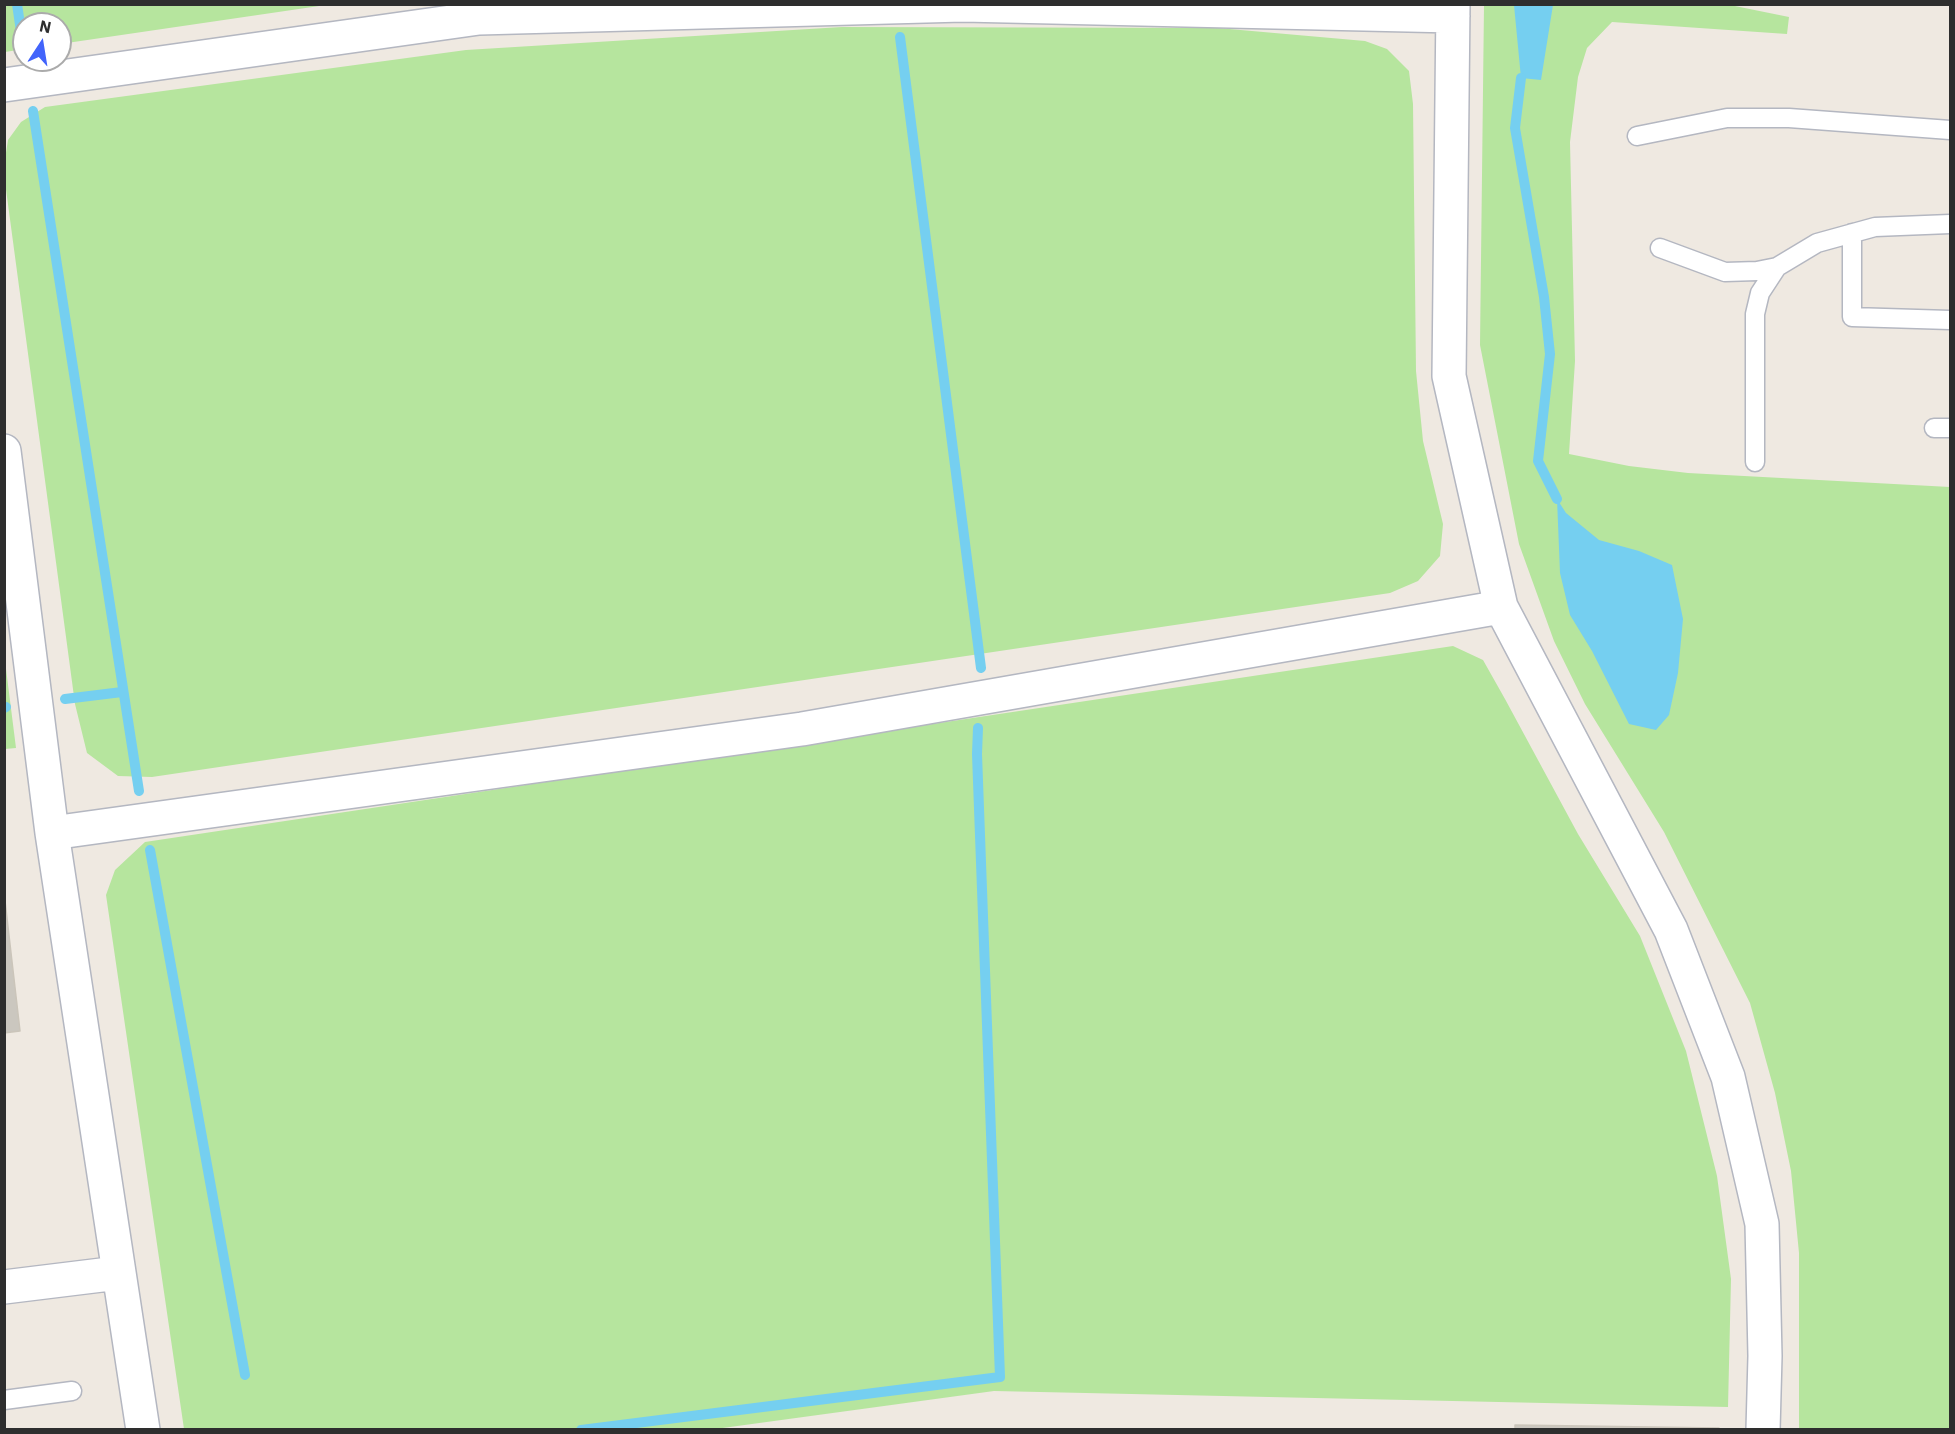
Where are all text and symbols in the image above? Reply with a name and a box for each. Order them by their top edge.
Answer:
north arrow [12,12,72,72]
text: N [38,15,53,37]

